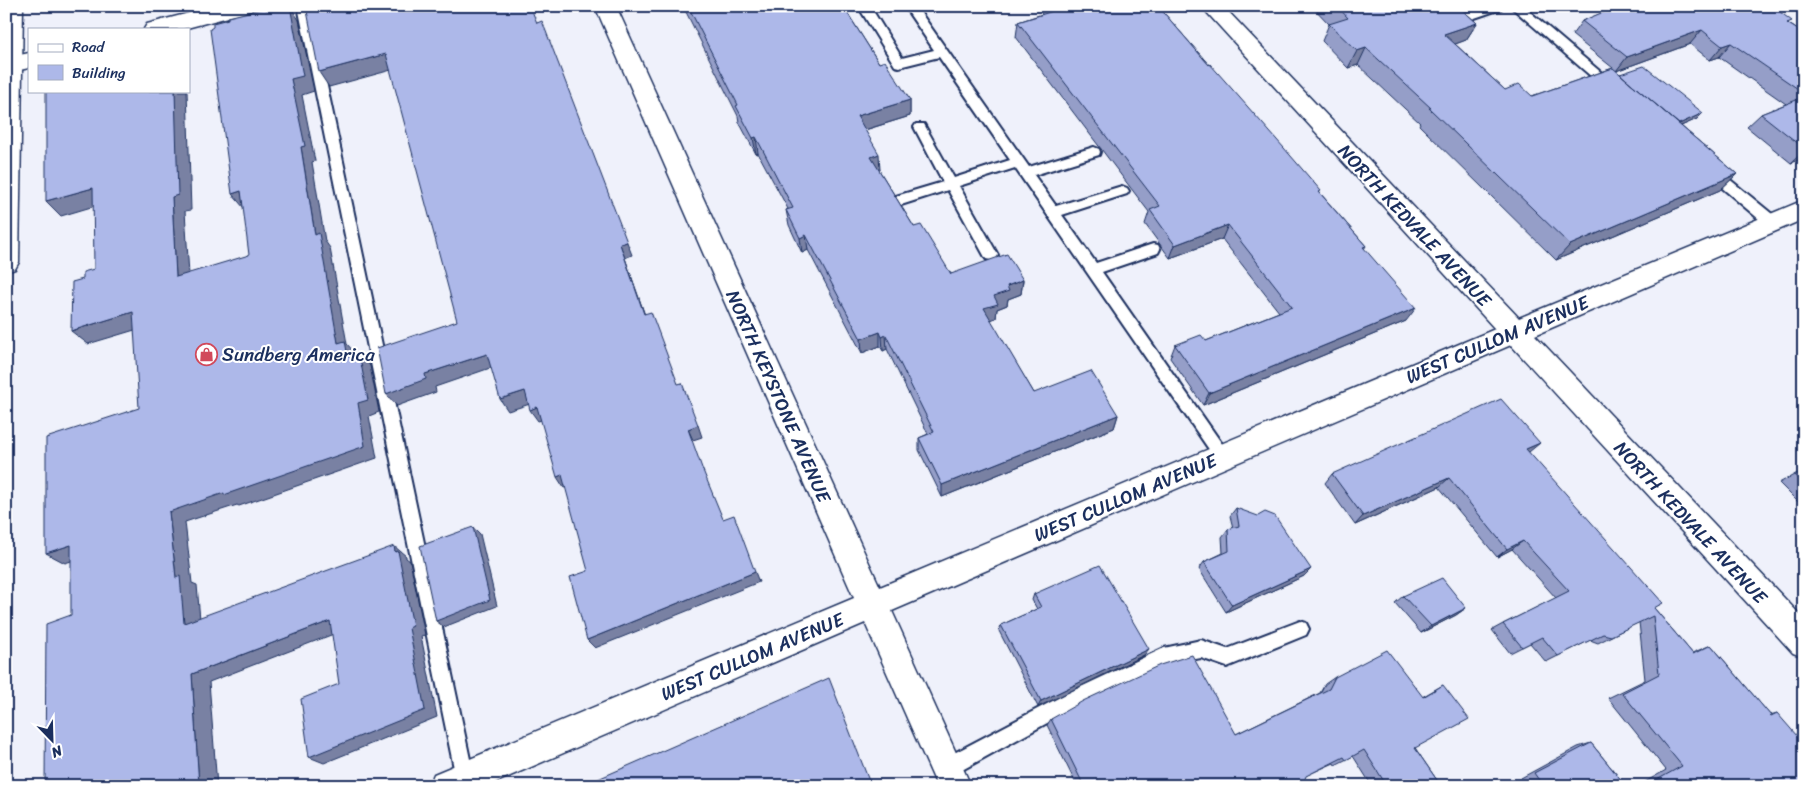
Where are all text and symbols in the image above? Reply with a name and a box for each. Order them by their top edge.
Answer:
legend [28,28,190,92]
text: Road [72,34,105,60]
text: Building [72,60,126,86]
street label: NORTH KEDVALE AVENUE [1330,136,1501,316]
street label: NORTH KEYSTONE AVENUE [717,284,841,509]
street label: WEST CULLOM AVENUE [1400,285,1595,393]
place label: Sundberg America [222,338,375,371]
shop icon: Sundberg America [194,342,218,366]
street label: NORTH KEDVALE AVENUE [1606,433,1777,613]
street label: WEST CULLOM AVENUE [1028,443,1223,551]
street label: WEST CULLOM AVENUE [655,602,850,710]
north arrow [28,714,78,764]
text: N [47,738,67,765]

